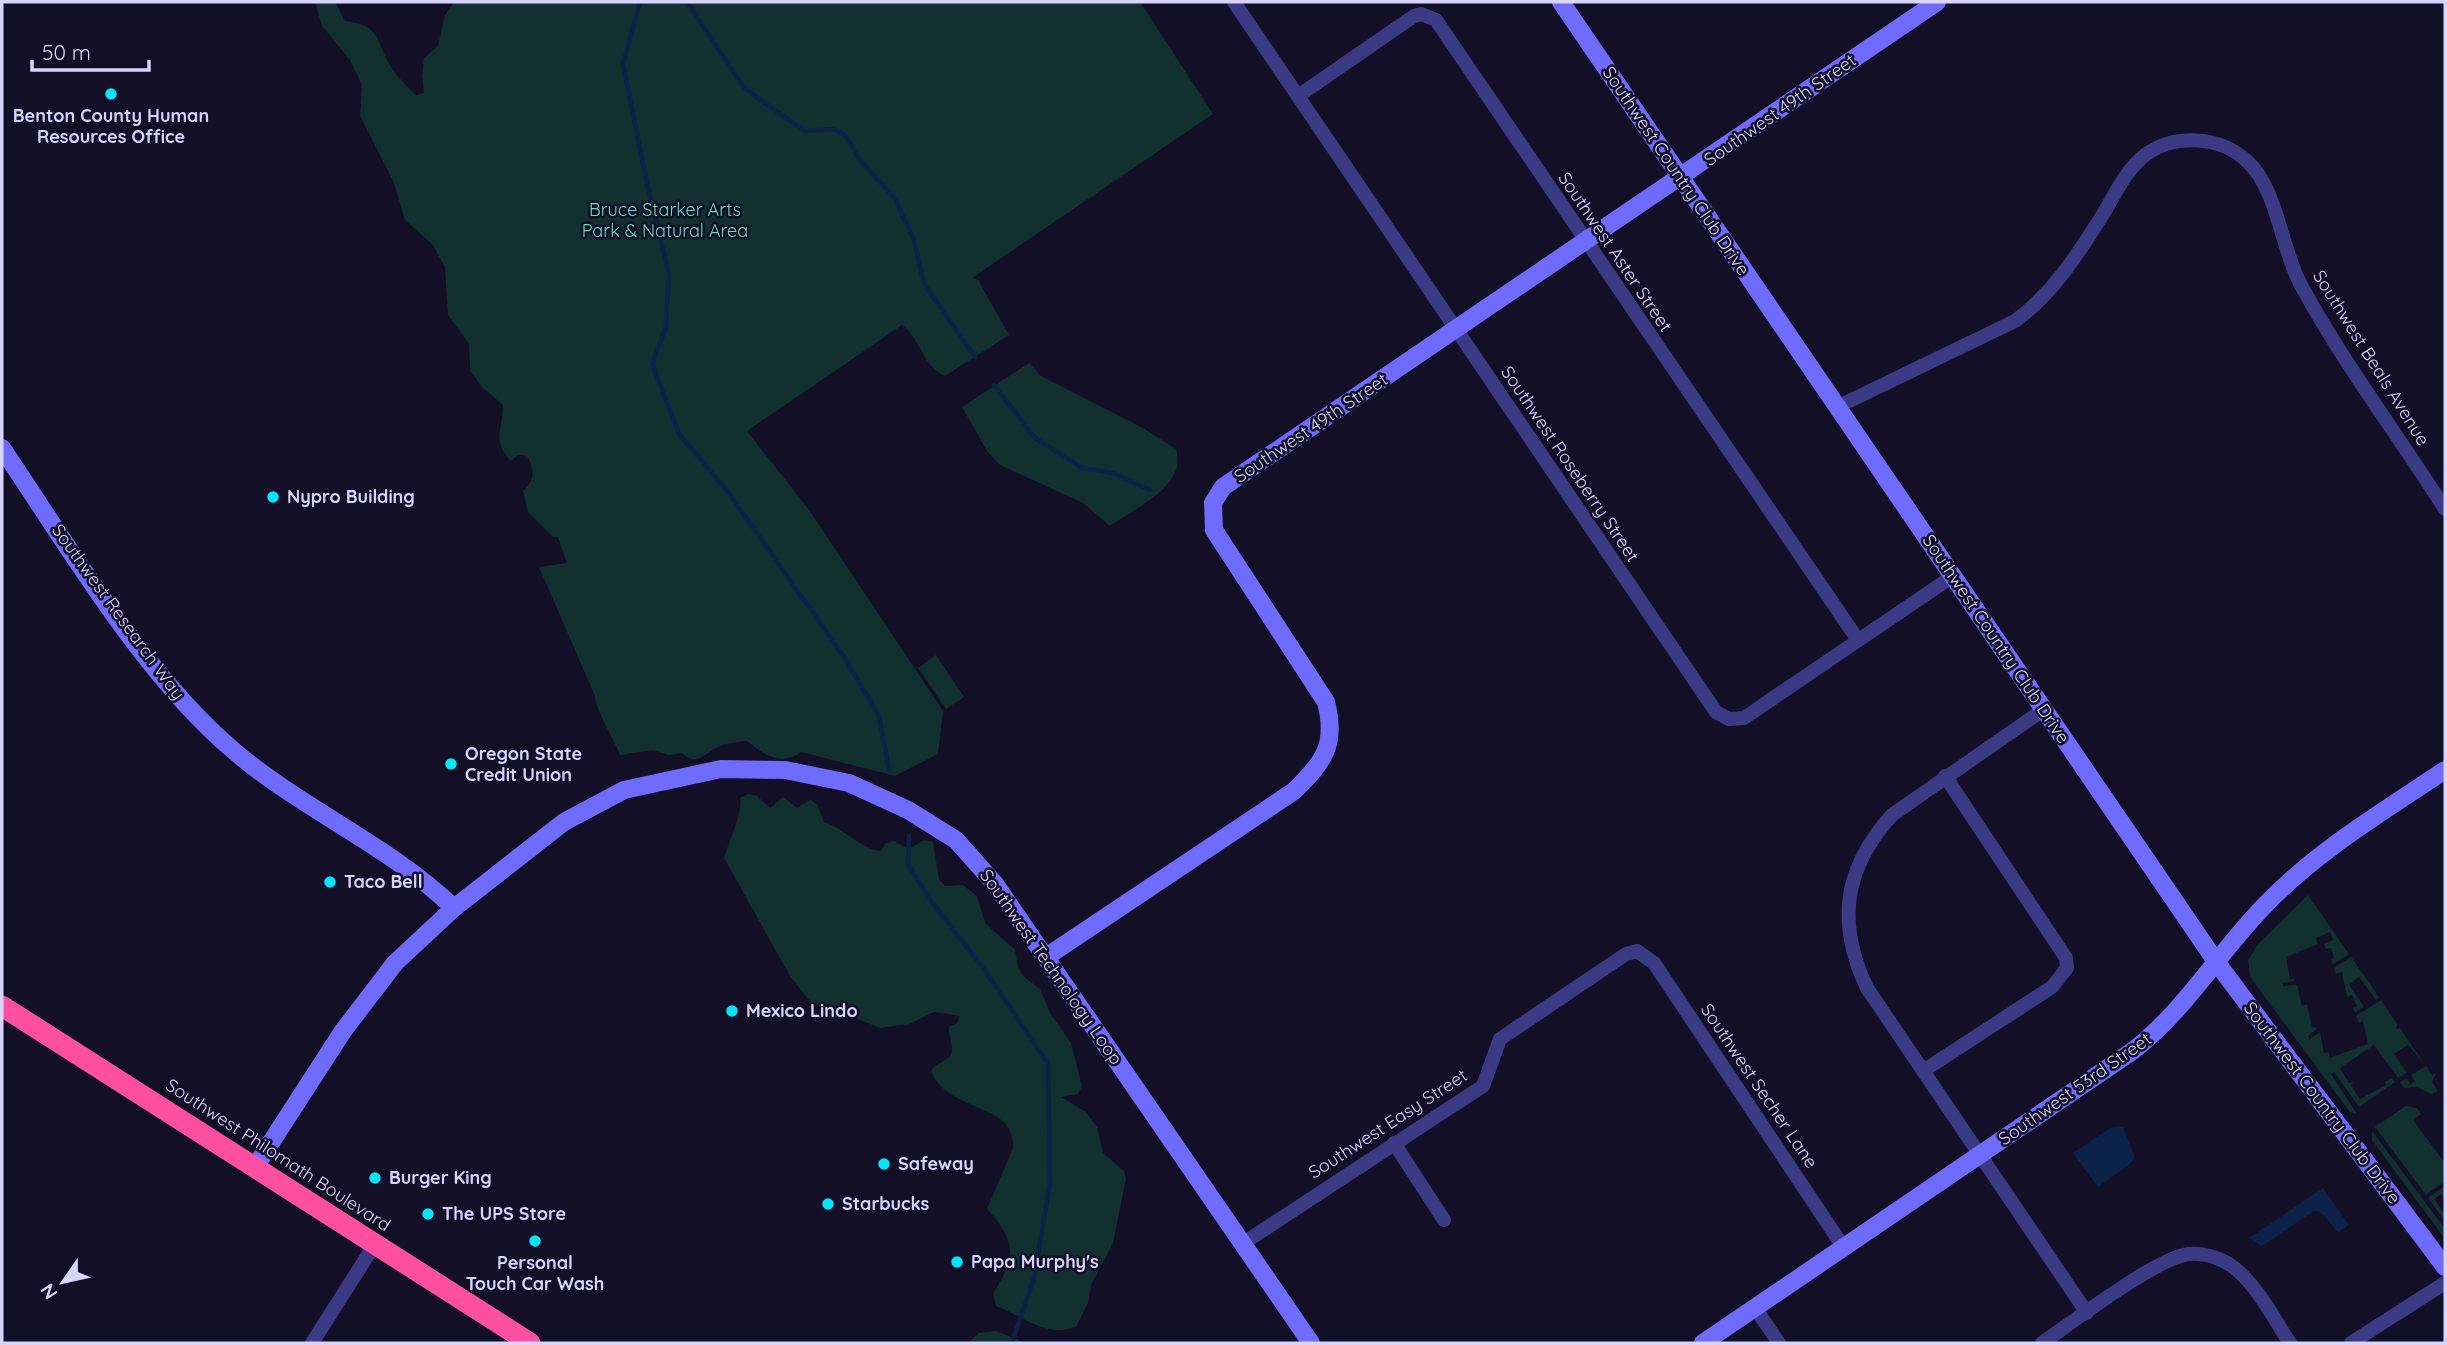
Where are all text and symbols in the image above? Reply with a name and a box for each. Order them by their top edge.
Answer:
scale bar [32,28,149,72]
text: 50 m [42,39,91,65]
street label: Southwest 49th Street [1699,48,1860,171]
street label: Southwest Country Club Drive [1598,62,1755,280]
marker: Benton County Human Resources Office [103,86,119,102]
place label: Benton County Human Resources Office [13,104,209,148]
street label: Southwest Aster Street [1553,167,1678,336]
park label: Bruce Starker Arts Park & Natural Area [582,198,748,242]
street label: Southwest Beals Avenue [2308,266,2435,450]
street label: Southwest Roseberry Street [1496,361,1645,566]
street label: Southwest 49th Street [1230,368,1392,488]
place label: Nypro Building [287,485,415,508]
marker: Nypro Building [265,489,281,505]
street label: Southwest Research Way [47,519,190,704]
street label: Southwest Country Club Drive [1918,530,2075,748]
place label: Oregon State Credit Union [465,742,582,786]
marker: Oregon State Credit Union [443,756,459,772]
street label: Southwest Technology Loop [975,864,1128,1069]
place label: Taco Bell [344,870,423,893]
marker: Taco Bell [322,874,338,890]
street label: Southwest Country Club Drive [2239,997,2406,1208]
place label: Mexico Lindo [746,999,858,1022]
street label: Southwest Secher Lane [1696,999,1823,1172]
marker: Mexico Lindo [724,1003,740,1019]
street label: Southwest 53rd Street [1994,1027,2156,1150]
street label: Southwest Easy Street [1304,1064,1471,1184]
street label: Southwest Philomath Boulevard [161,1073,395,1236]
place label: Safeway [898,1152,974,1175]
marker: Safeway [876,1156,892,1172]
place label: Burger King [389,1166,492,1189]
marker: Burger King [367,1170,383,1186]
place label: Starbucks [842,1192,930,1215]
marker: Starbucks [820,1196,836,1212]
place label: The UPS Store [442,1202,566,1225]
marker: The UPS Store [420,1206,436,1222]
marker: Personal Touch Car Wash [527,1233,543,1249]
north arrow [28,1247,98,1317]
place label: Papa Murphy's [971,1250,1099,1273]
place label: Personal Touch Car Wash [466,1251,604,1295]
marker: Papa Murphy's [949,1254,965,1270]
text: N [35,1279,63,1304]

